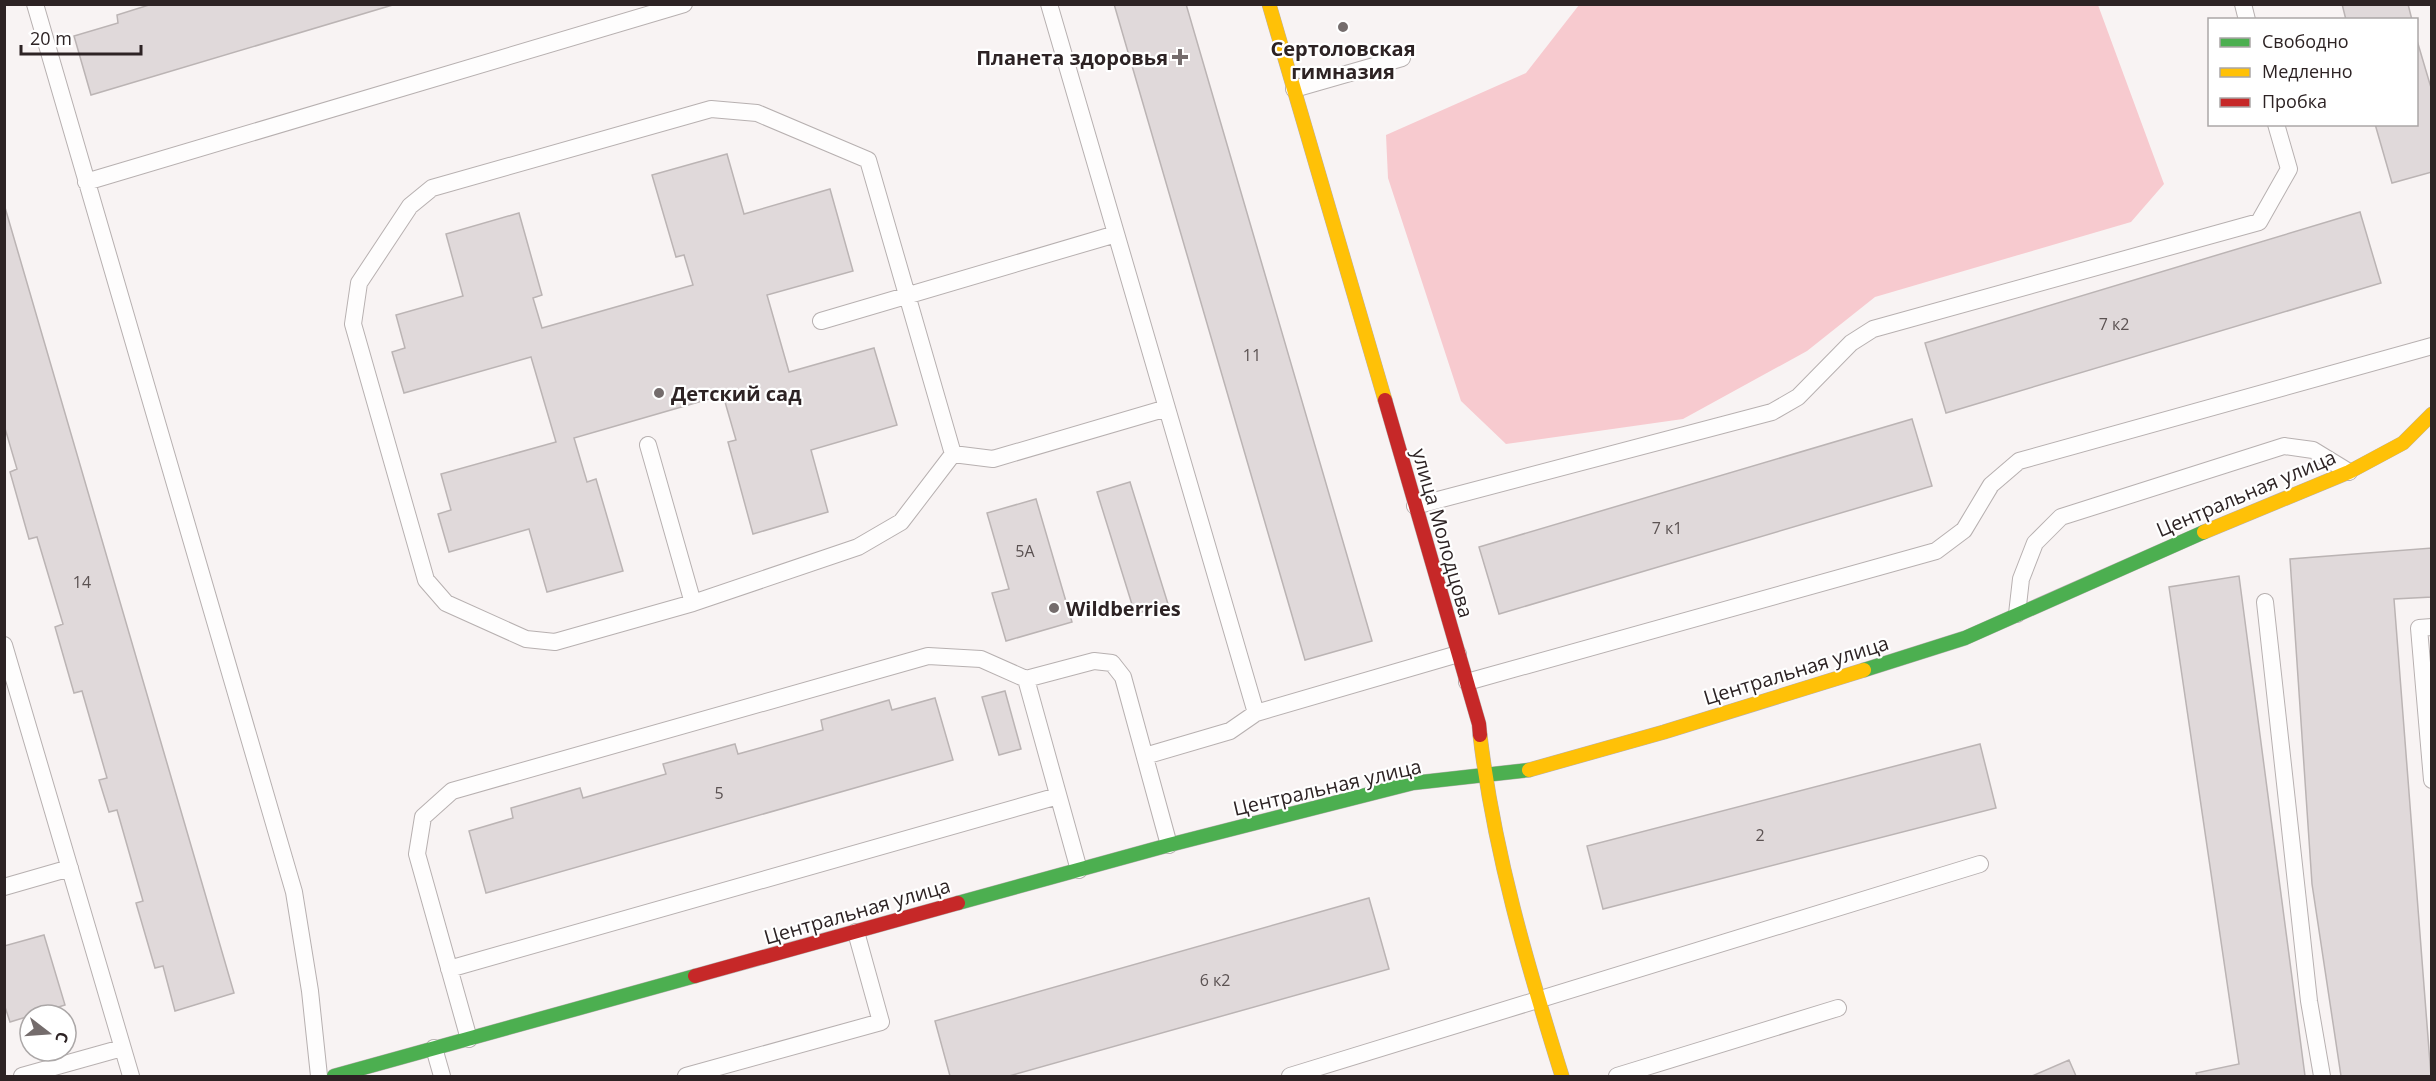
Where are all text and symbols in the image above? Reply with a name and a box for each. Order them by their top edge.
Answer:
scale bar [21,18,141,56]
legend [2208,18,2418,126]
marker: Сертоловская гимназия [1336,20,1350,34]
text: 20 m [30,26,72,50]
text: Свободно [2262,29,2349,53]
place label: Сертоловская гимназия [1270,35,1416,85]
place label: Планета здоровья [976,44,1168,71]
marker: Планета здоровья [1173,50,1187,64]
text: Медленно [2262,59,2353,83]
text: Пробка [2262,89,2327,113]
house number: 7 к2 [2099,313,2129,335]
house number: 11 [1243,344,1261,366]
place label: Детский сад [671,380,801,407]
marker: Детский сад [652,386,666,400]
street label: Центральная улица [2152,443,2340,543]
street label: улица Молодцова [1406,445,1480,621]
house number: 7 к1 [1652,517,1682,539]
house number: 5А [1015,540,1036,562]
house number: 14 [73,571,91,593]
place label: Wildberries [1066,595,1181,622]
marker: Wildberries [1047,601,1061,615]
street label: Центральная улица [1700,629,1892,711]
street label: Центральная улица [1230,752,1424,822]
house number: 5 [714,782,724,804]
house number: 2 [1755,824,1765,846]
street label: Центральная улица [761,871,953,951]
house number: 6 к2 [1200,969,1230,991]
north arrow [18,1003,78,1063]
text: С [50,1029,74,1045]

